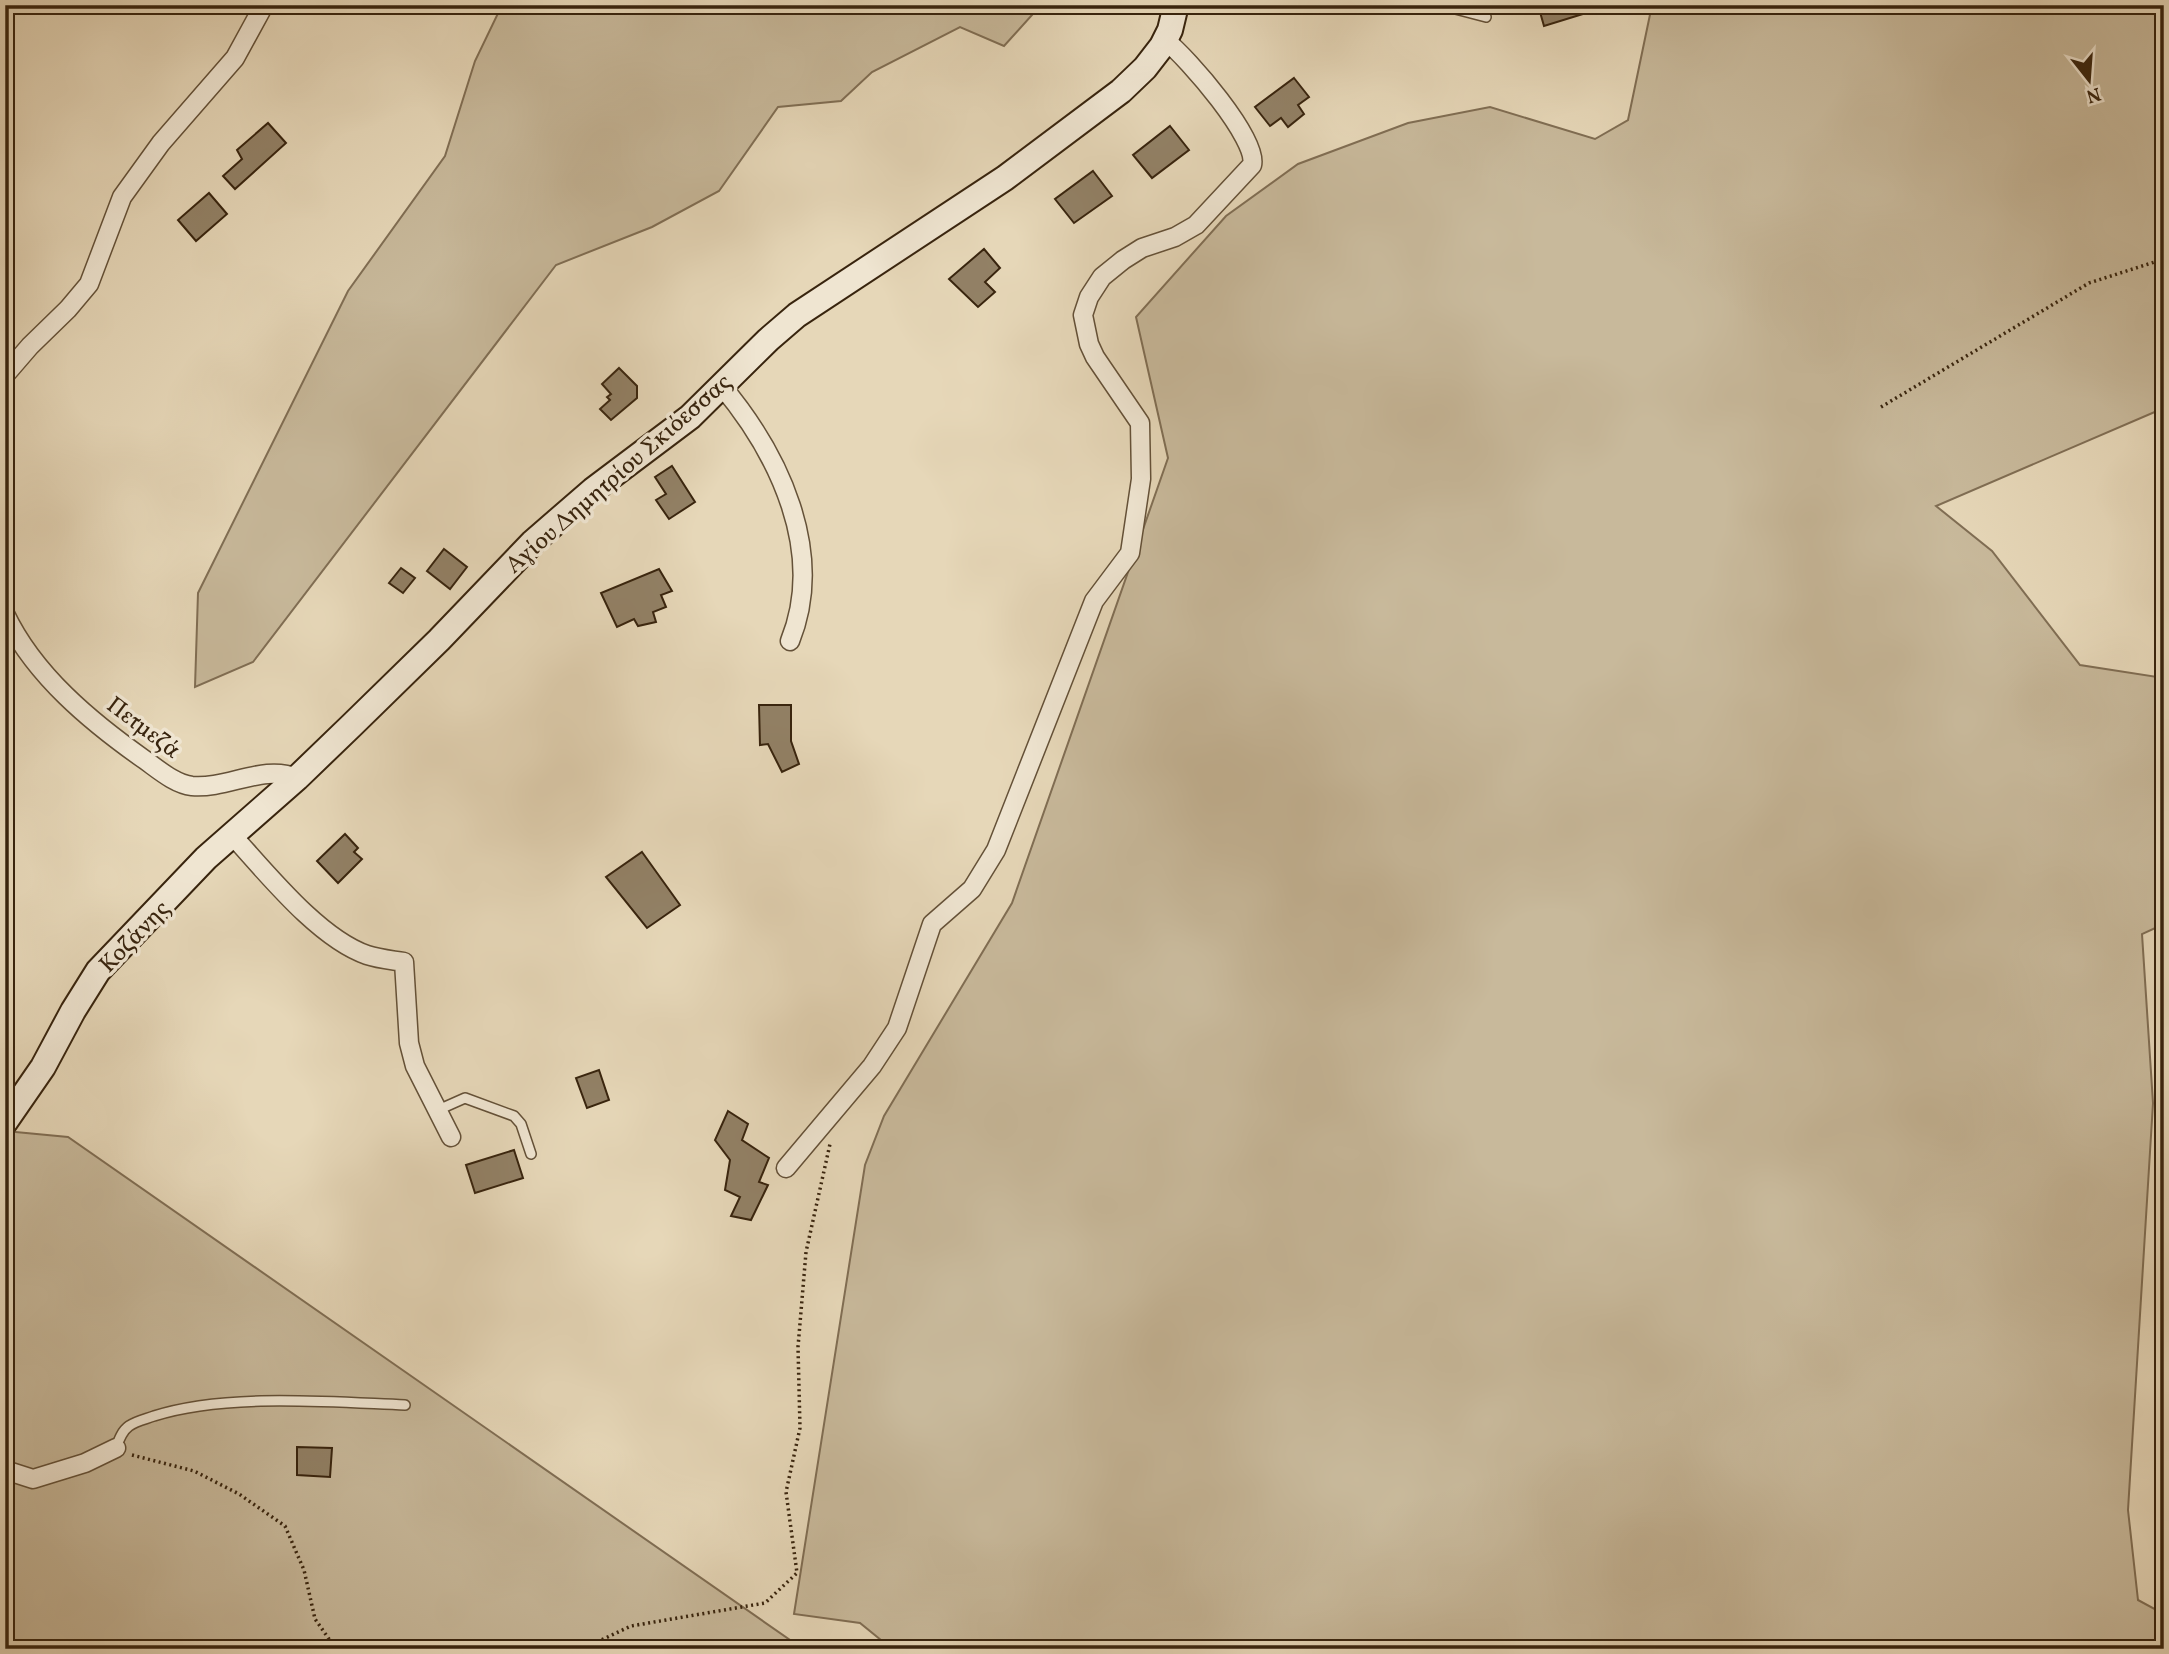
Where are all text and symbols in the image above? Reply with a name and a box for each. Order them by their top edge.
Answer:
north arrow [2054,46,2124,116]
text: N [2083,80,2104,109]
street label: Αγίου Δημητρίου Σκιόεσσας [499,367,740,582]
street label: Πετμεζά [99,689,187,768]
street label: Κοζάνης [92,893,179,981]

